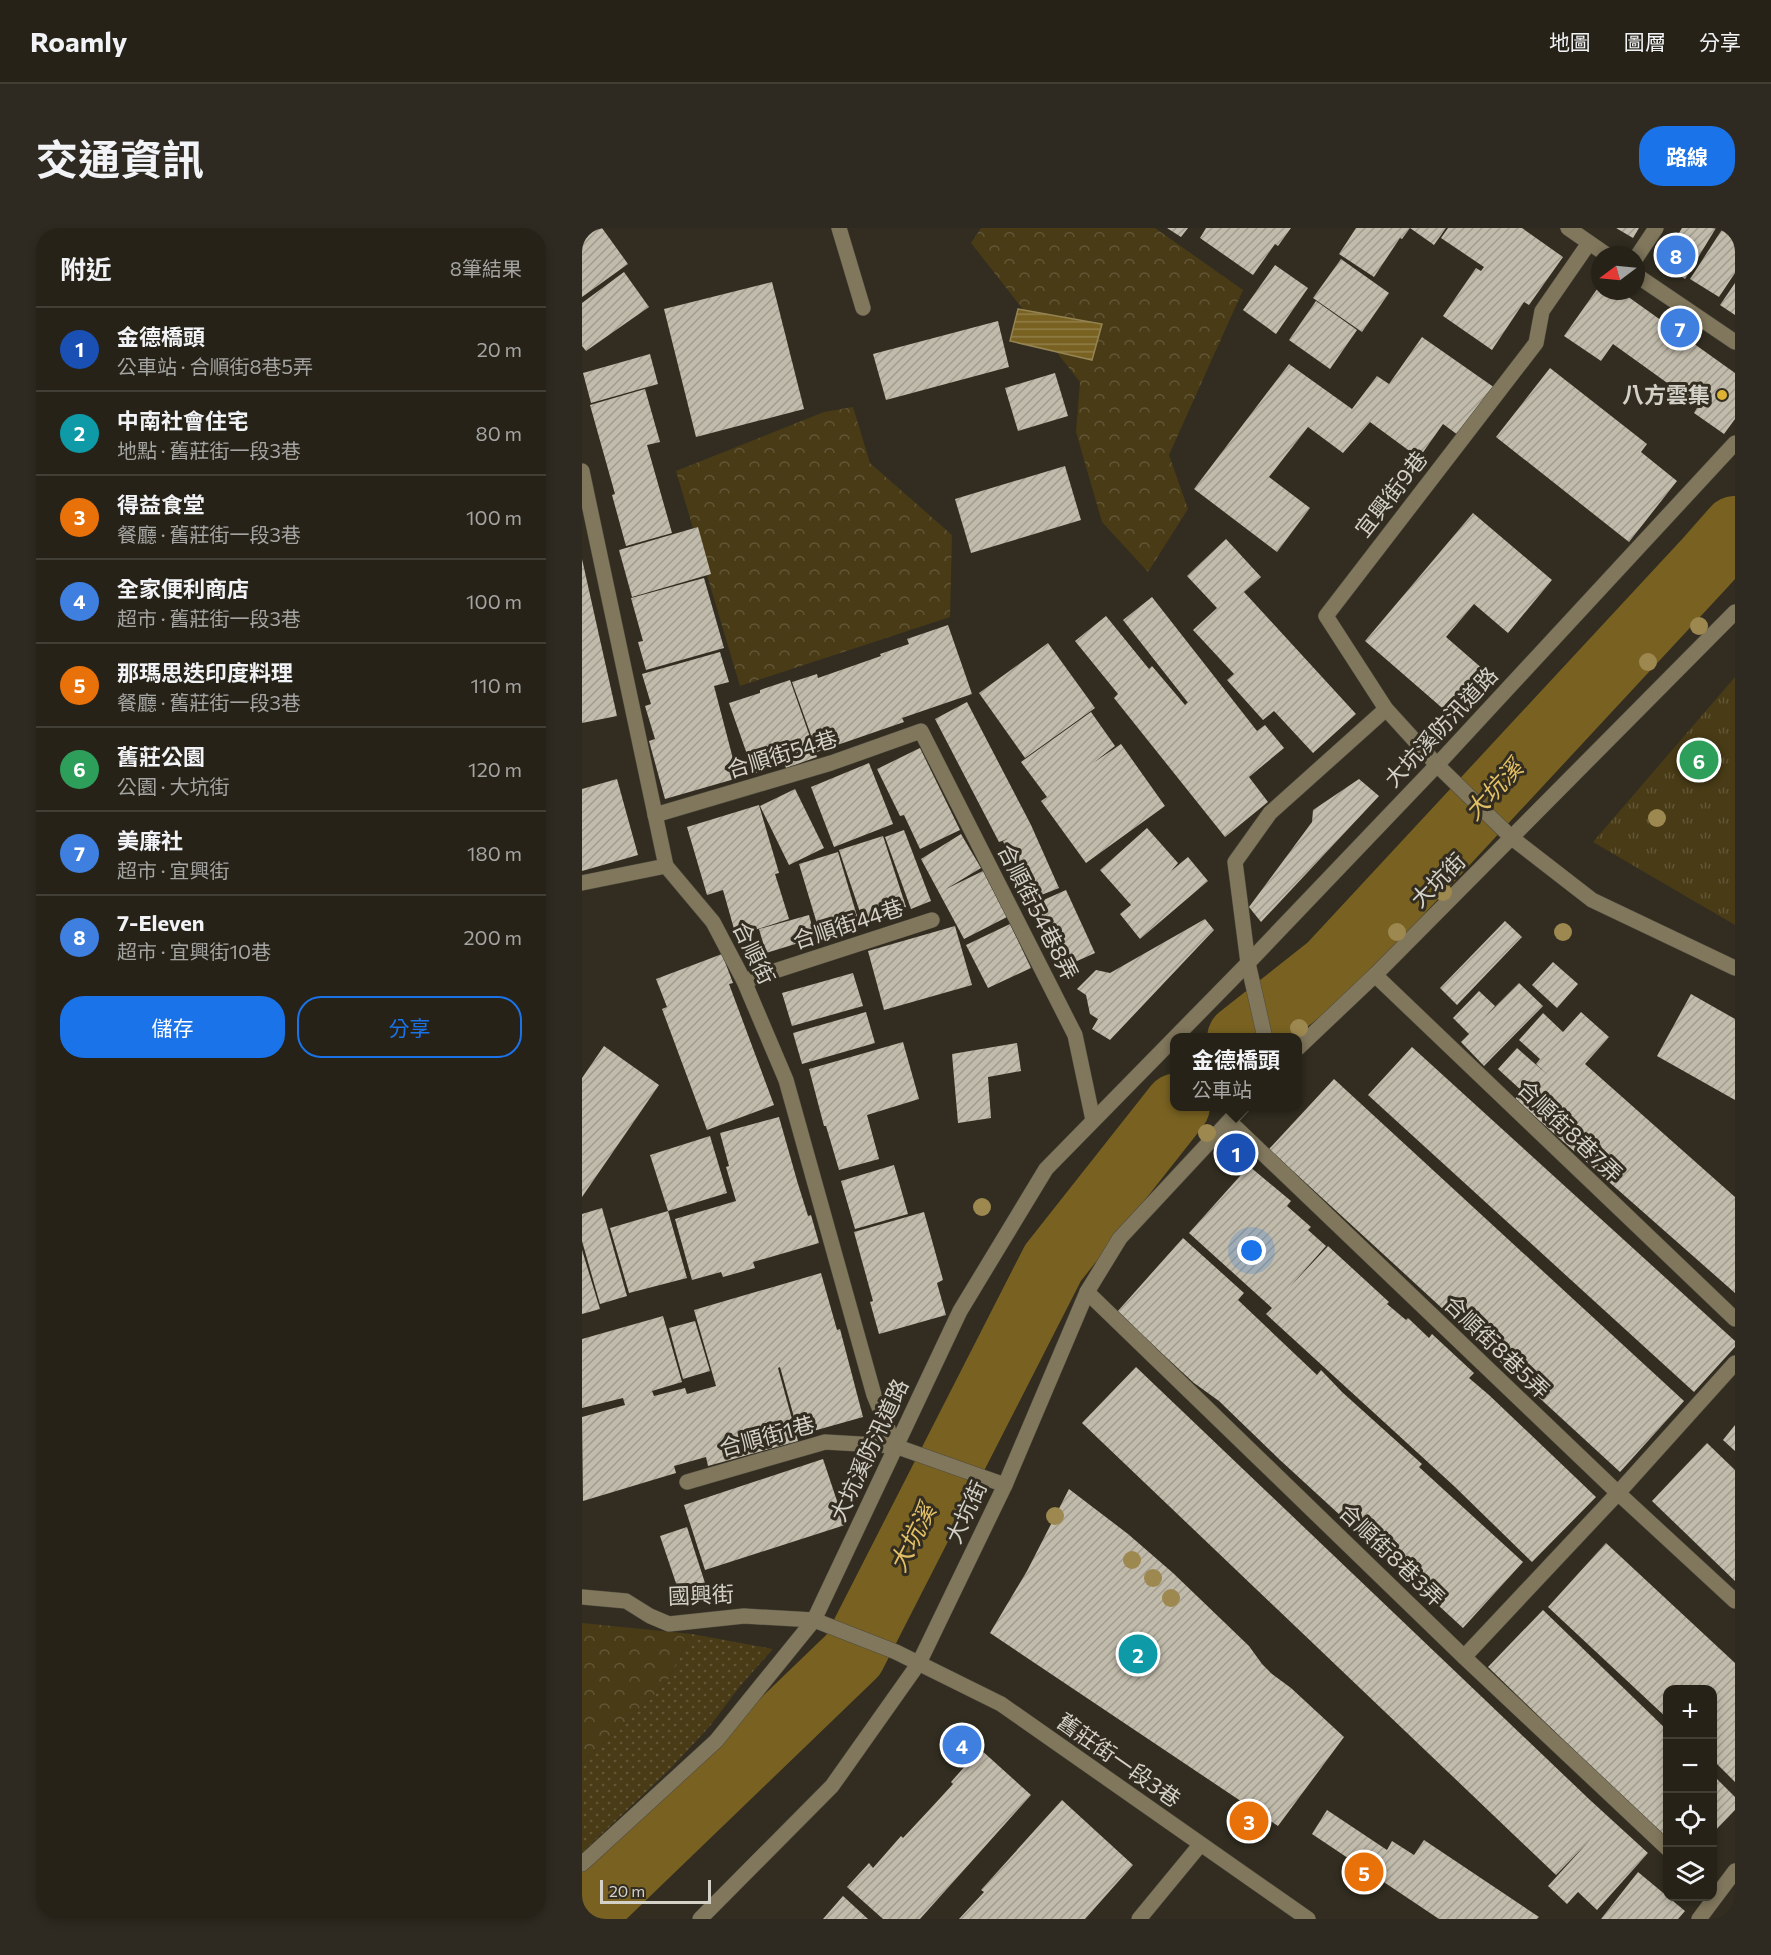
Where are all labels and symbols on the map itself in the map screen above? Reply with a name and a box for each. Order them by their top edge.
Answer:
pin: 8 [1656,232,1696,278]
north arrow [1591,246,1645,300]
pin: 7 [1660,306,1700,350]
place label: 八方雲集 [1622,381,1710,408]
marker: 八方雲集 [1715,388,1729,402]
street label: 宜興街9巷 [1349,445,1432,542]
street label: 大坑溪防汛道路 [1379,662,1503,792]
street label: 合順街54巷 [723,724,840,783]
pin: 6 [1680,738,1718,782]
water label: 大坑溪 [1459,754,1529,826]
street label: 合順街54巷8弄 [993,839,1084,984]
street label: 大坑街 [1405,847,1471,913]
street label: 合順街44巷 [789,893,906,954]
street label: 合順街 [728,917,781,988]
street label: 合順街8巷7弄 [1512,1074,1628,1187]
pin: 1 [1216,1130,1256,1176]
your location [1237,1236,1266,1265]
street label: 合順街8巷5弄 [1439,1290,1556,1404]
street label: 大坑溪防汛道路 [824,1374,913,1525]
street label: 合順街1巷 [716,1410,817,1461]
street label: 大坑街 [939,1476,992,1547]
water label: 大坑溪 [882,1496,942,1576]
street label: 合順街8巷3弄 [1334,1498,1451,1612]
street label: 國興街 [668,1580,734,1609]
pin: 2 [1118,1632,1158,1676]
street label: 舊莊街一段3巷 [1052,1707,1186,1812]
pin: 4 [942,1722,982,1768]
pin: 3 [1230,1798,1268,1844]
pin: 5 [1344,1850,1384,1894]
scale bar [600,1877,711,1904]

